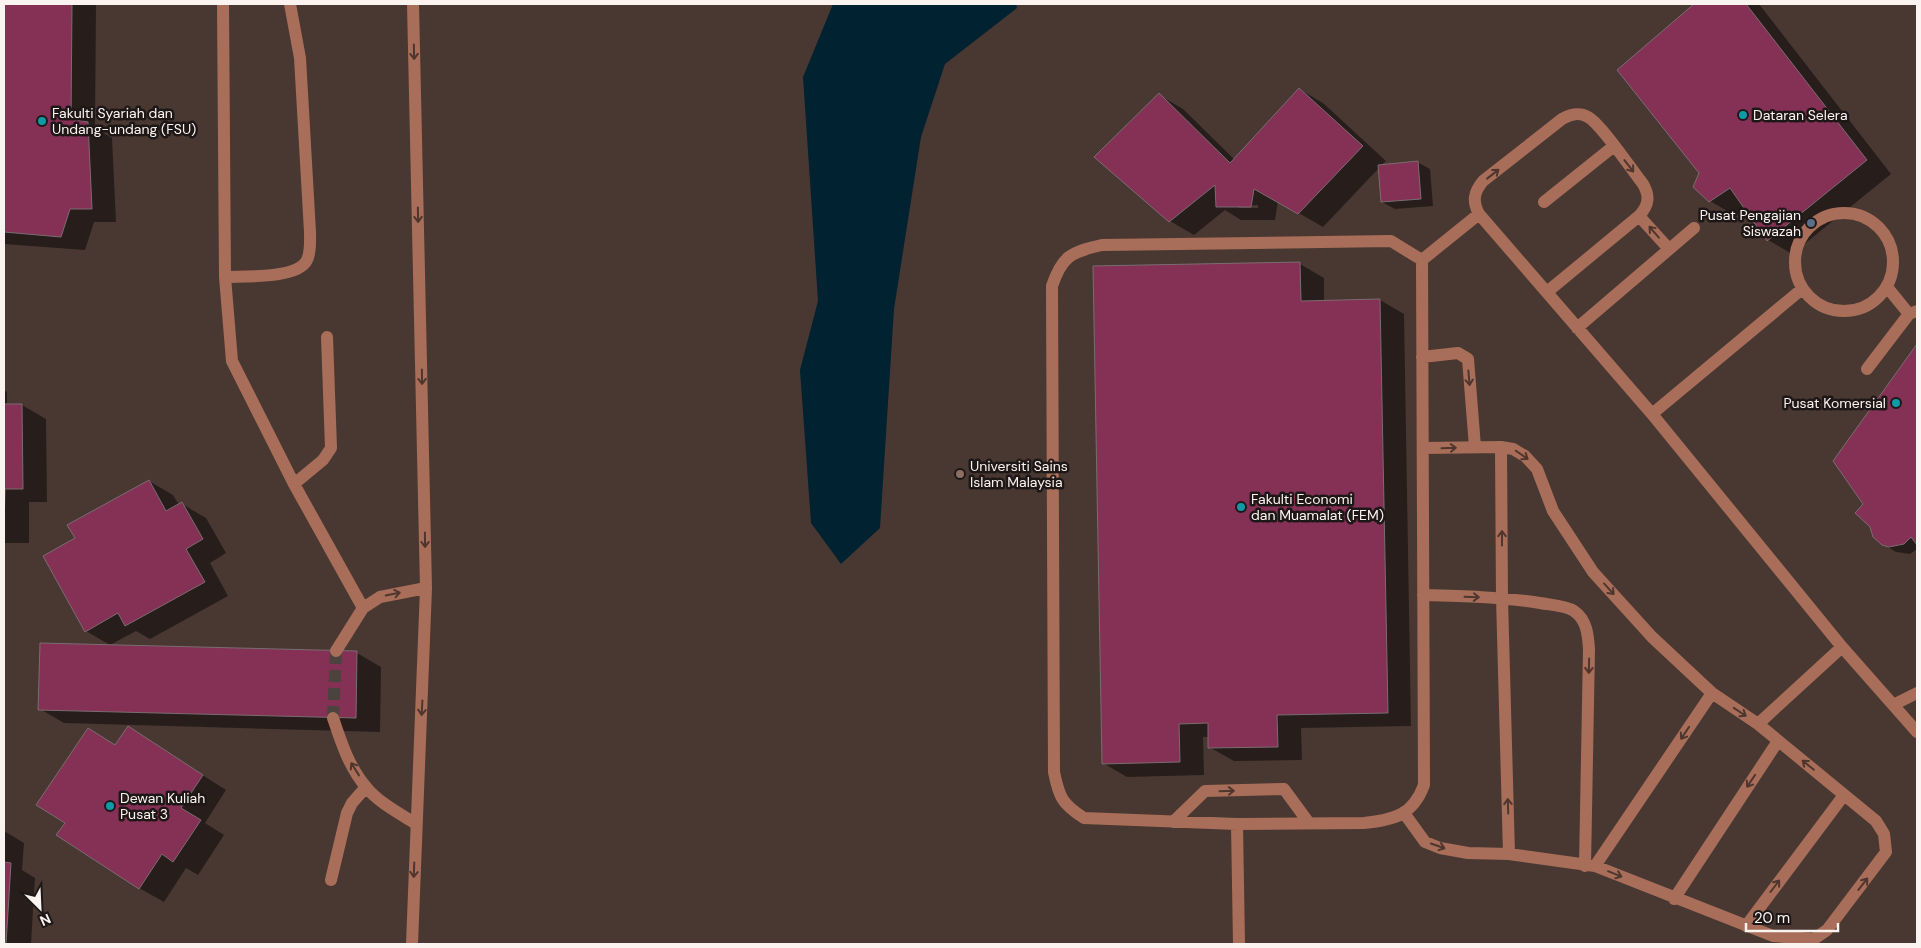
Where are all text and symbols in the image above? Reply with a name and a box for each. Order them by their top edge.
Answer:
one-way arrow [410,44,419,60]
place label: Fakulti Syariah dan Undang-undang (FSU) [52,104,196,138]
place label: Dataran Selera [1753,106,1848,124]
marker: Dataran Selera [1737,109,1749,121]
marker: Fakulti Syariah dan Undang-undang (FSU) [36,115,48,127]
one-way arrow [1624,159,1635,172]
one-way arrow [1486,168,1499,179]
one-way arrow [413,206,423,223]
place label: Pusat Pengajian Siswazah [1700,206,1801,240]
marker: Pusat Pengajian Siswazah [1805,217,1817,229]
one-way arrow [1648,226,1660,239]
one-way arrow [417,369,426,385]
one-way arrow [1464,369,1474,385]
place label: Pusat Komersial [1783,394,1886,412]
marker: Pusat Komersial [1890,397,1902,409]
one-way arrow [1440,443,1457,453]
one-way arrow [1515,450,1529,460]
place label: Universiti Sains Islam Malaysia [970,457,1068,491]
marker: Universiti Sains Islam Malaysia [954,468,966,480]
place label: Fakulti Economi dan Muamalat (FEM) [1251,490,1384,524]
marker: Fakulti Economi dan Muamalat (FEM) [1235,501,1247,513]
one-way arrow [1497,530,1507,546]
one-way arrow [420,532,430,548]
one-way arrow [1603,583,1615,596]
one-way arrow [384,589,400,599]
one-way arrow [1464,592,1480,601]
one-way arrow [1584,657,1593,673]
one-way arrow [417,700,426,716]
one-way arrow [1733,706,1747,717]
one-way arrow [1680,726,1690,740]
one-way arrow [1801,759,1814,770]
one-way arrow [349,762,359,776]
one-way arrow [1746,774,1757,788]
one-way arrow [1219,786,1235,795]
place label: Dewan Kuliah Pusat 3 [120,789,205,823]
one-way arrow [1503,798,1513,814]
marker: Dewan Kuliah Pusat 3 [104,800,116,812]
one-way arrow [1430,842,1446,852]
one-way arrow [410,862,419,878]
one-way arrow [1607,871,1622,880]
one-way arrow [1857,878,1868,891]
one-way arrow [1769,880,1780,893]
north arrow [15,883,65,933]
scale bar [1746,900,1838,932]
text: 20 m [1754,908,1790,928]
text: N [37,910,54,930]

